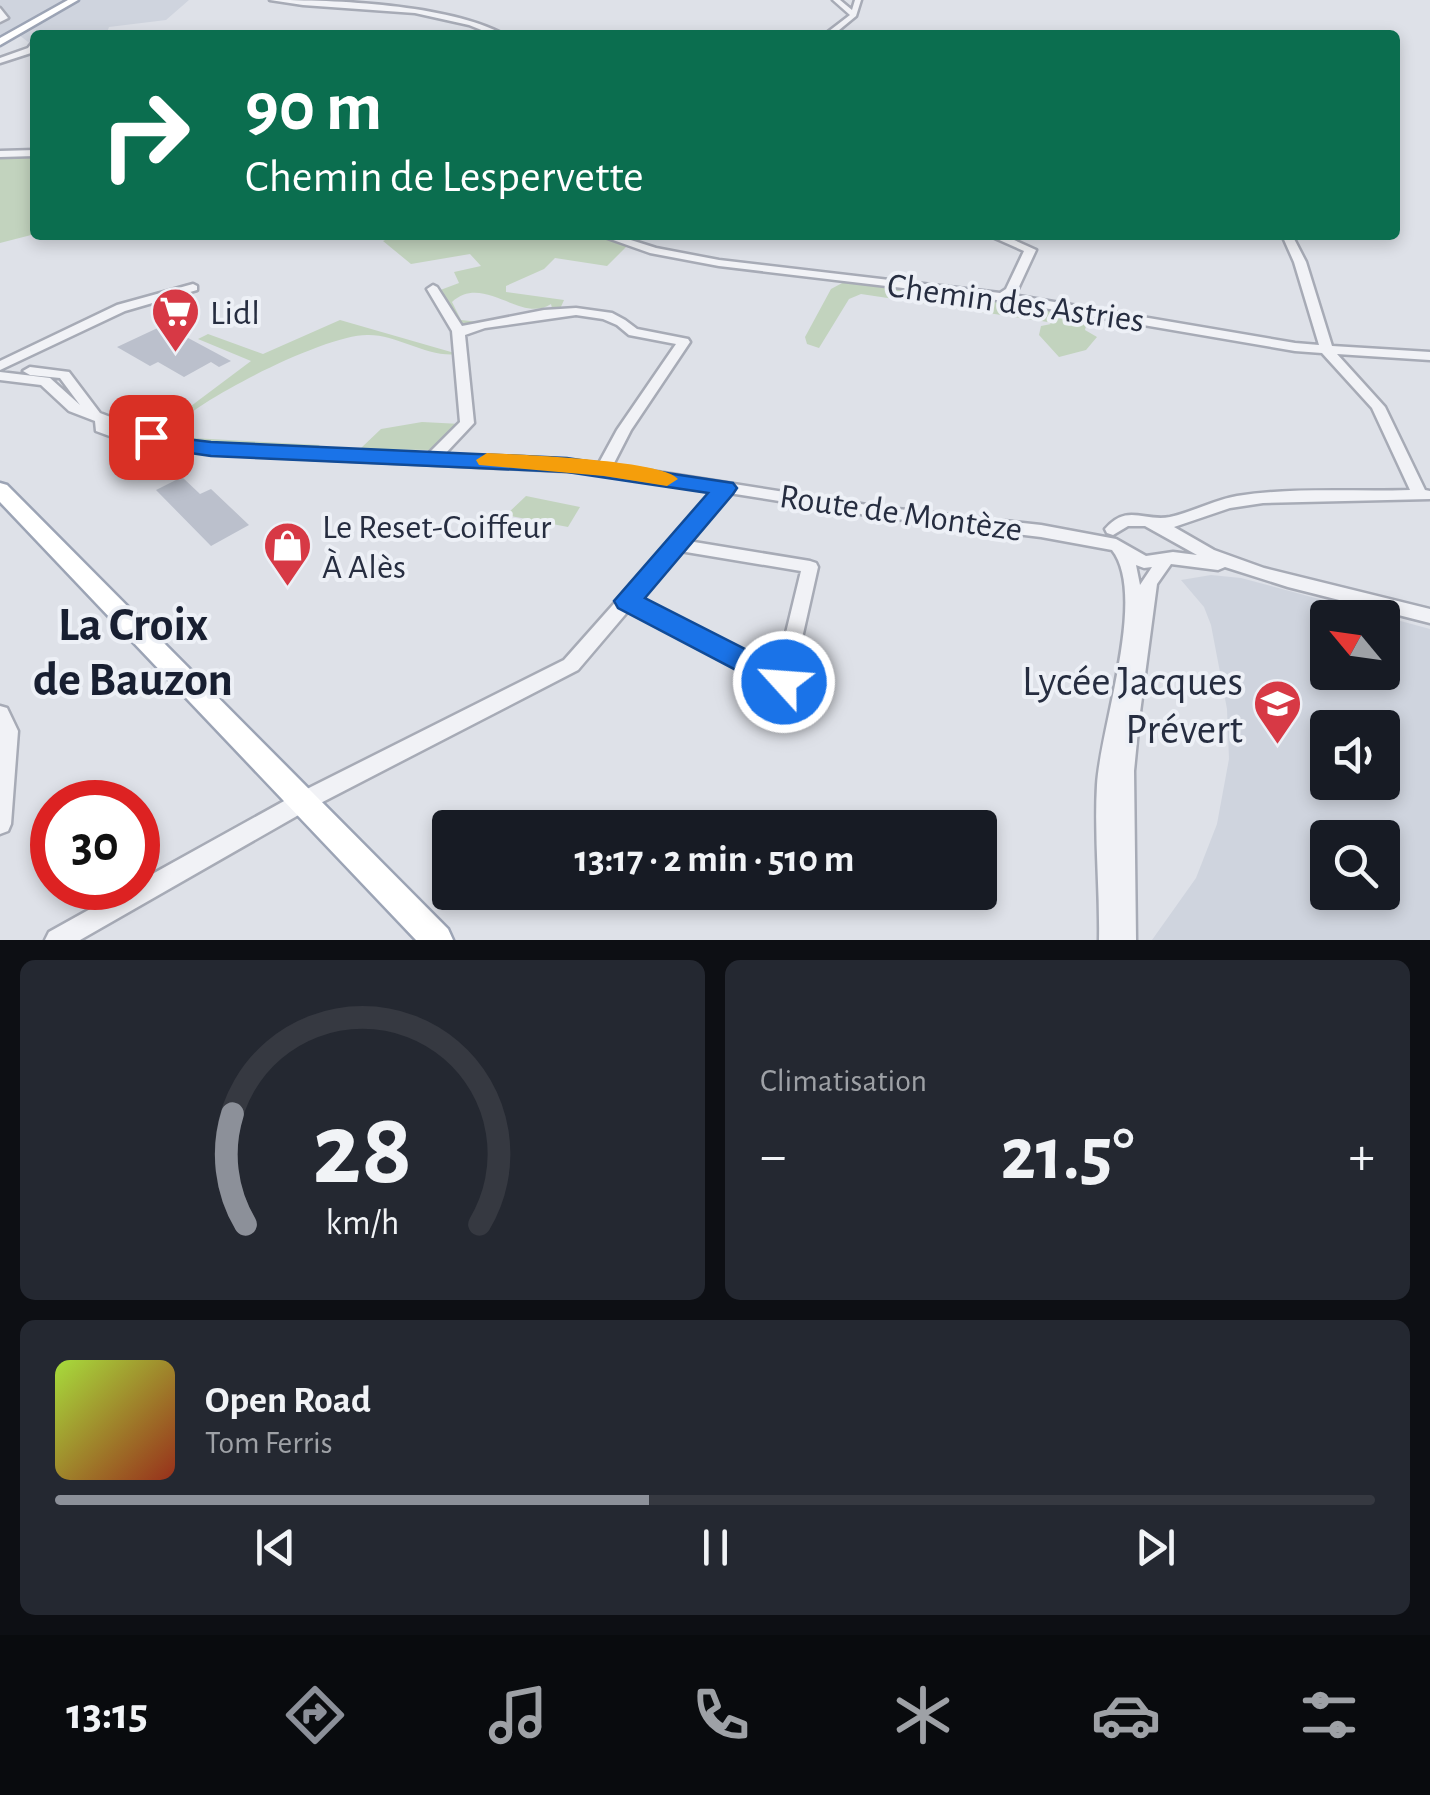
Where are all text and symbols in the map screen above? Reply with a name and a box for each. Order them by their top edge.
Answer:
icon: right [80,70,210,200]
text: 90 m [245,73,382,143]
text: Chemin de Lespervette [245,155,644,200]
street label: Chemin des Astries [885,268,1146,339]
supermarket icon: Lidl [149,286,201,354]
place label: Lidl [210,296,260,331]
pin [109,395,194,480]
icon: arrive [124,410,179,465]
street label: Route de Montèze [777,479,1024,548]
place label: Le Reset-Coiffeur À Alès [322,510,552,585]
shop icon: Le Reset-Coiffeur À Alès [261,520,313,588]
north arrow [1310,600,1400,690]
map controls [1310,600,1400,910]
district label: La Croix de Bauzon [33,602,233,705]
position arrow [732,630,836,734]
place label: Lycée Jacques Prévert [1022,661,1243,751]
school or university icon: Lycée Jacques Prévert [1252,678,1304,746]
button: sound [1310,710,1400,800]
speed limit sign: 30 [30,780,160,910]
button: search [1310,820,1400,910]
text: 13:17 · 2 min · 510 m [575,841,854,879]
text: Climatisation [760,1065,927,1097]
text: 28 [312,1099,413,1203]
text: 21.5° [1001,1118,1134,1193]
text: − [760,1129,786,1184]
text: + [1349,1129,1375,1184]
text: km/h [326,1205,399,1241]
text: Open Road [205,1382,371,1420]
text: Tom Ferris [205,1427,333,1459]
icon: previous [248,1520,303,1575]
icon: pause [688,1520,743,1575]
icon: next [1128,1520,1183,1575]
icon: directions [280,1680,350,1750]
icon: music [483,1680,553,1750]
icon: phone [686,1680,756,1750]
icon: climate [888,1680,958,1750]
icon: car [1091,1680,1161,1750]
icon: filters [1294,1680,1364,1750]
text: 13:15 [66,1692,148,1737]

